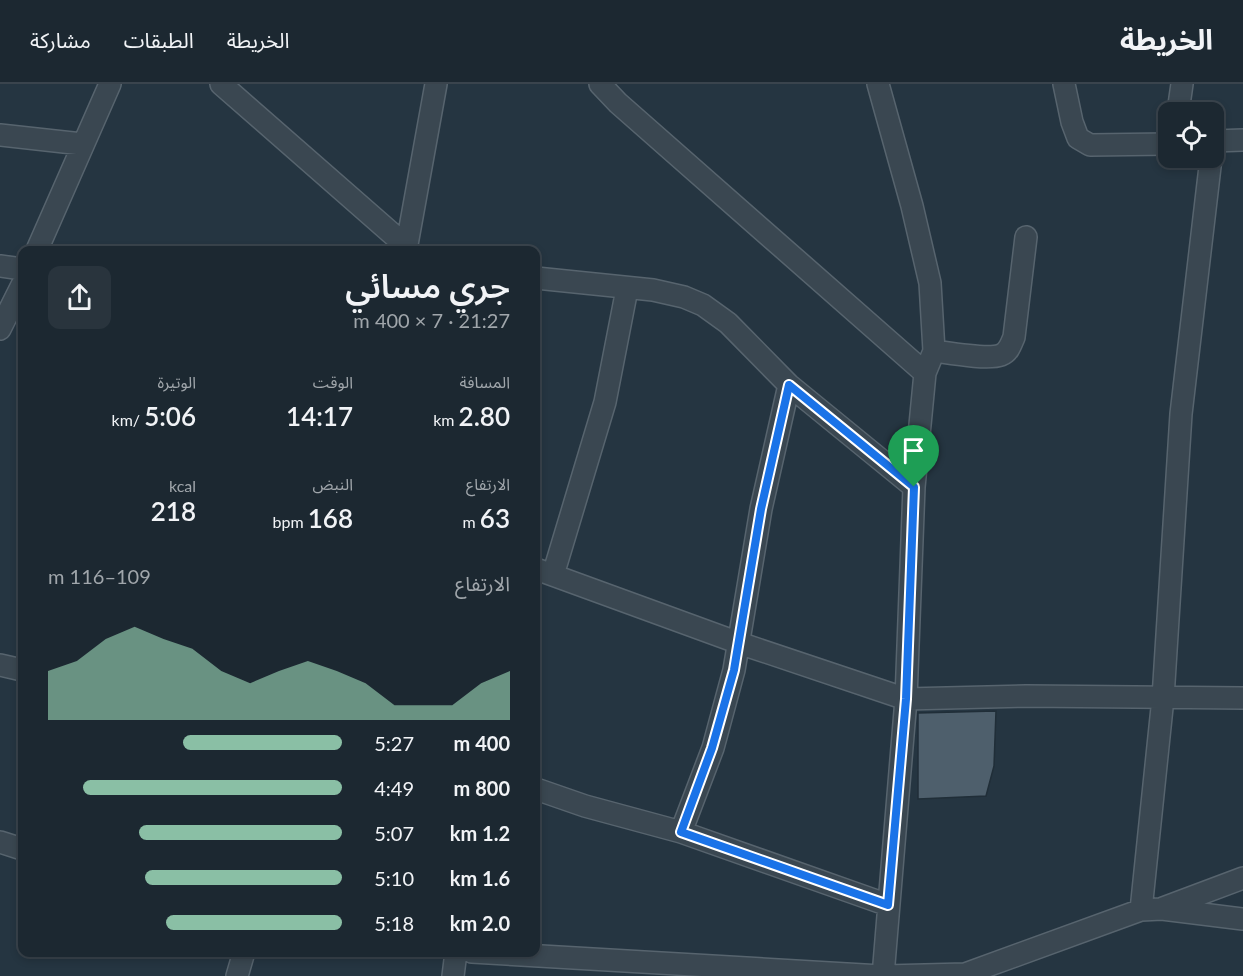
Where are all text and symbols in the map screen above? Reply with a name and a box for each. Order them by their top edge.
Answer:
text: الخريطة [1120,22,1213,56]
text: مشاركة [30,27,91,52]
text: الطبقات [124,27,194,52]
text: الخريطة [227,27,290,52]
map controls [1158,102,1224,168]
button: locate [1158,102,1224,168]
text: جري مسائي [345,265,510,305]
button: share [48,266,111,329]
text: 21:27 · 7 × 400 m [353,308,510,332]
text: الوتيرة [158,372,196,391]
text: الوقت [313,372,353,391]
text: المسافة [460,372,510,391]
text: 5:06 [144,400,196,432]
text: 14:17 [286,400,353,432]
text: 2.80 [459,400,510,432]
text: /km [112,410,144,429]
text: km [433,410,459,429]
pin [888,425,939,487]
icon: arrive [897,434,930,467]
text: النبض [312,474,353,493]
text: الارتفاع [466,474,510,493]
text: kcal [169,476,196,495]
text: 218 [151,495,196,527]
text: 168 [308,502,353,534]
text: 63 [480,502,510,534]
text: bpm [273,512,308,531]
text: m [463,512,480,531]
text: 109–116 m [48,564,151,588]
text: الارتفاع [455,571,510,595]
text: 5:27 [374,731,414,755]
text: 400 m [454,731,510,755]
text: 4:49 [374,776,414,800]
text: 800 m [454,776,510,800]
text: 5:07 [374,821,414,845]
text: 1.2 km [450,821,510,845]
text: 5:10 [374,866,414,890]
text: 1.6 km [450,866,510,890]
text: 5:18 [374,911,414,935]
text: 2.0 km [450,911,510,935]

